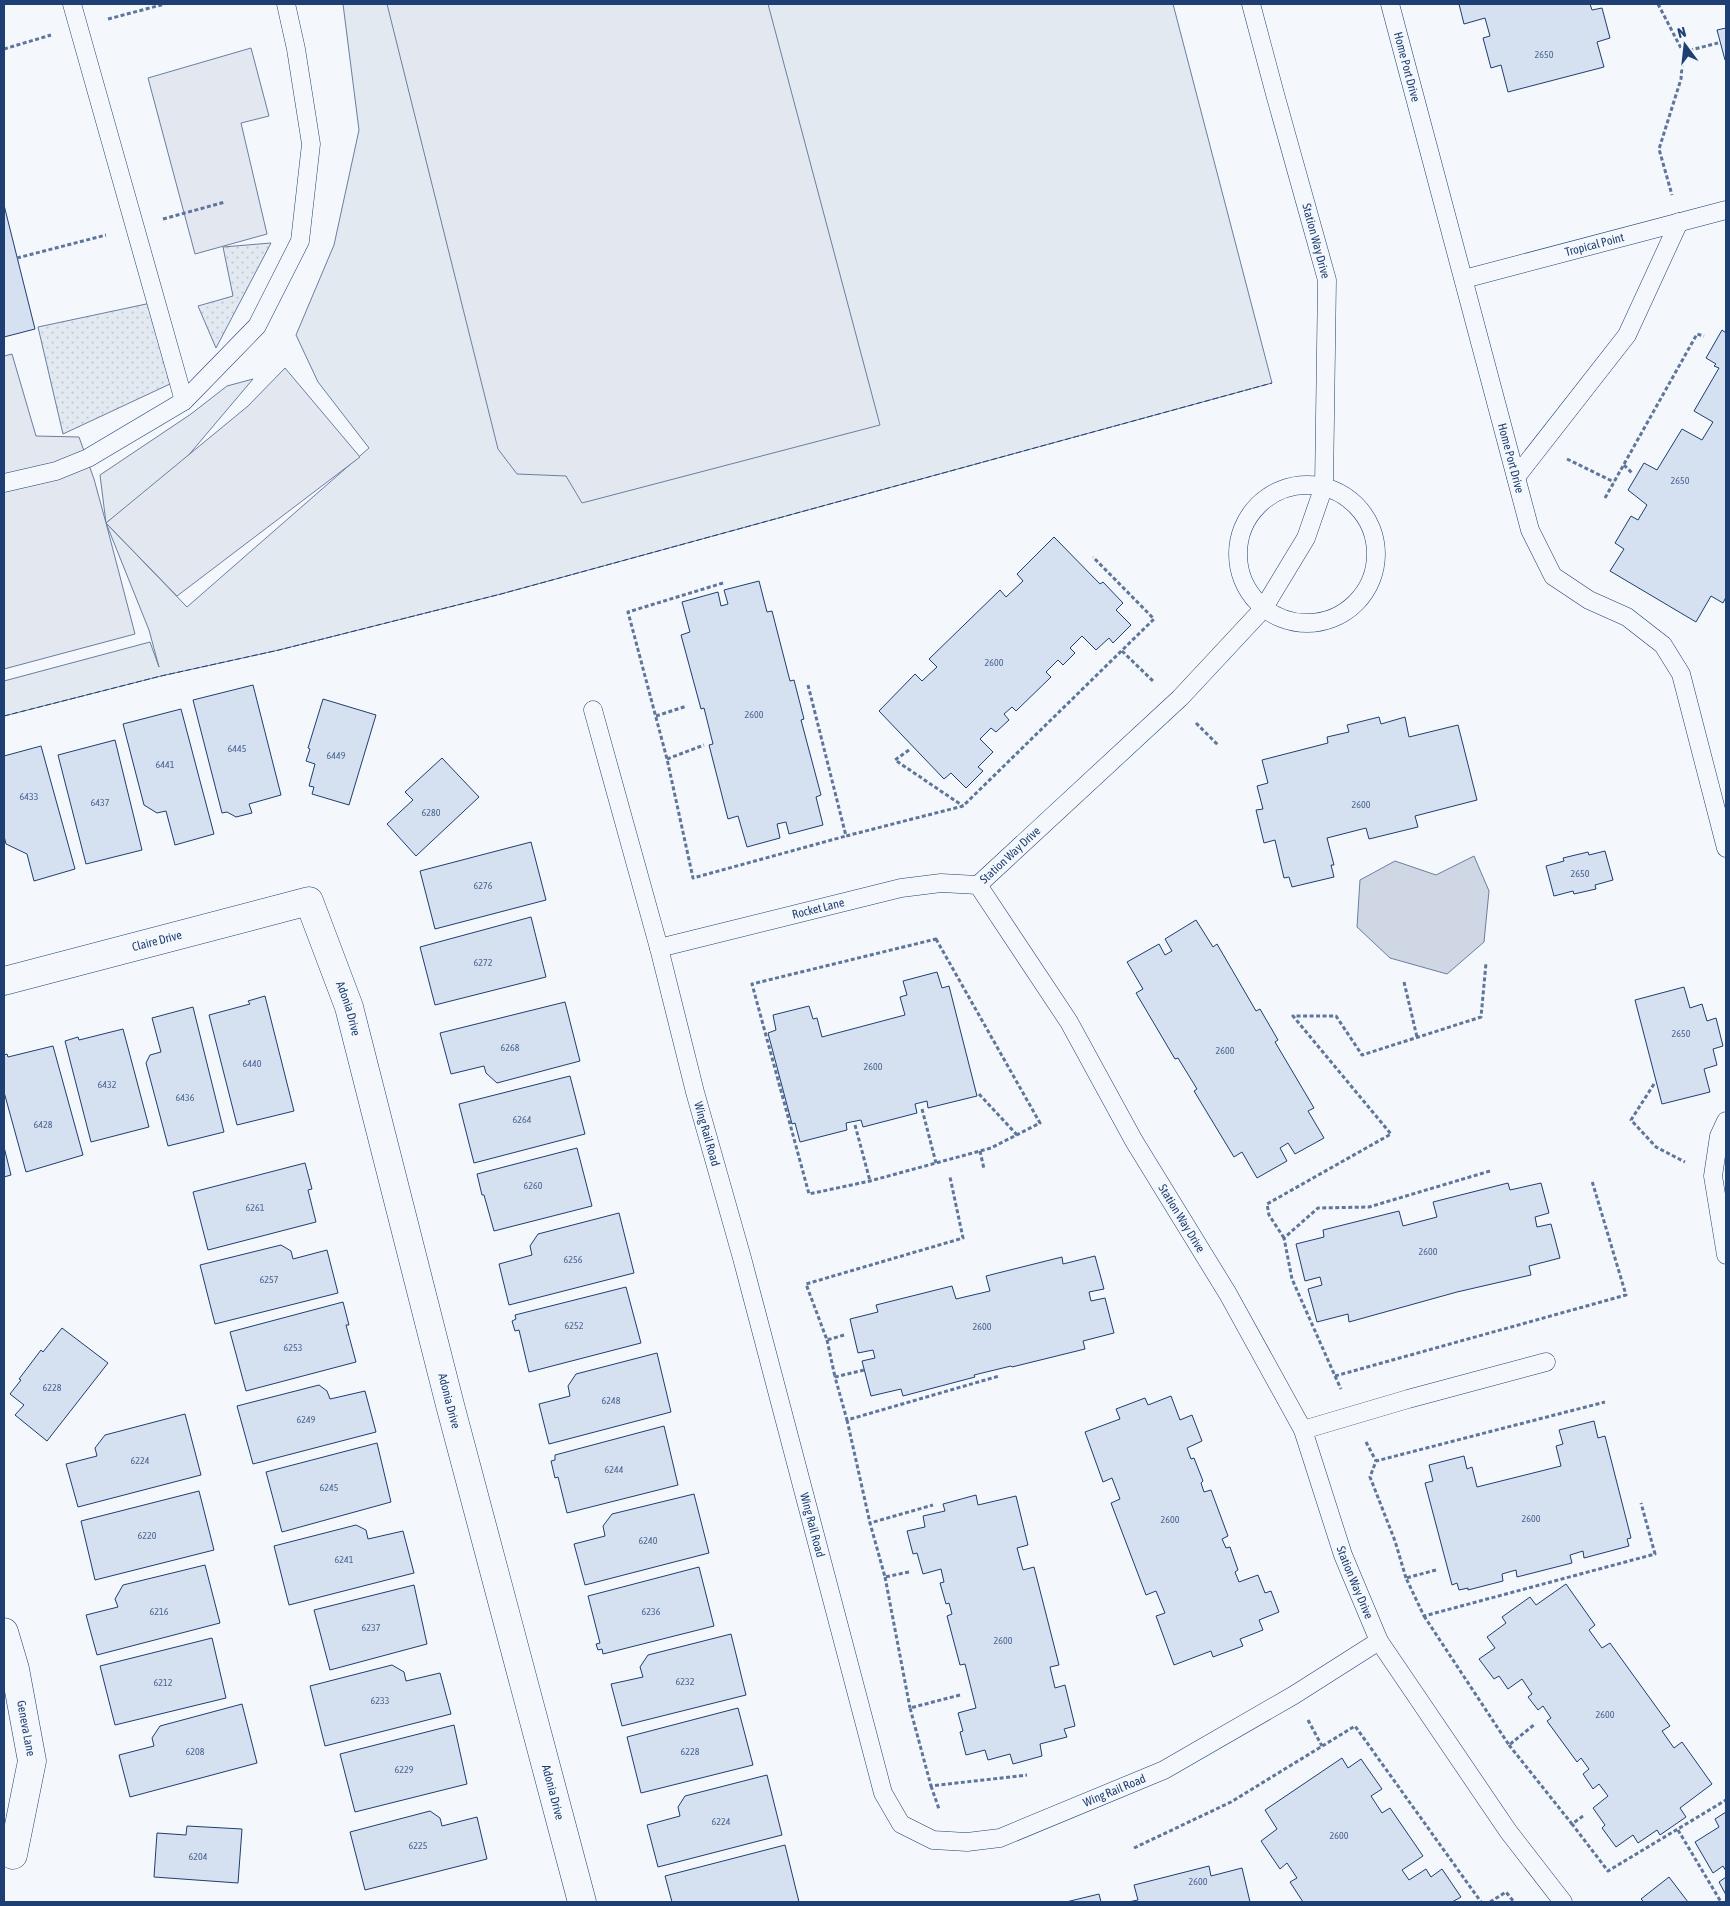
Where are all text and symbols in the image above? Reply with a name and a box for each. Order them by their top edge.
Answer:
north arrow [1660,20,1710,70]
text: N [1676,24,1688,41]
street label: Home Port Drive [1391,30,1423,103]
house number: 2650 [1535,49,1554,60]
street label: Station Way Drive [1299,202,1333,280]
street label: Tropical Point [1563,230,1626,259]
street label: Home Port Drive [1495,422,1527,495]
house number: 2650 [1671,475,1690,486]
house number: 2600 [985,657,1004,668]
house number: 2600 [745,709,764,720]
house number: 6445 [228,743,247,754]
house number: 6449 [327,750,346,761]
house number: 6441 [156,759,175,770]
house number: 6433 [20,791,39,802]
house number: 6437 [91,797,110,808]
house number: 2600 [1352,799,1371,810]
house number: 6280 [422,807,441,818]
street label: Station Way Drive [977,824,1043,887]
house number: 2650 [1571,868,1590,879]
house number: 6276 [474,880,493,891]
street label: Rocket Lane [791,895,846,922]
street label: Claire Drive [130,928,183,954]
house number: 6272 [474,957,493,968]
street label: Adonia Drive [333,979,363,1037]
house number: 2650 [1672,1028,1691,1039]
house number: 6268 [501,1042,520,1053]
house number: 2600 [1216,1045,1235,1056]
house number: 6440 [243,1058,262,1069]
house number: 2600 [864,1061,883,1072]
house number: 6432 [98,1079,117,1090]
house number: 6436 [176,1092,195,1103]
street label: Wing Rail Road [691,1100,723,1168]
house number: 6264 [513,1114,532,1125]
house number: 6428 [34,1119,53,1130]
house number: 6260 [524,1180,543,1191]
street label: Station Way Drive [1155,1182,1208,1255]
house number: 6261 [246,1202,265,1213]
house number: 2600 [1419,1246,1438,1257]
house number: 6256 [564,1254,583,1265]
house number: 6257 [260,1274,279,1285]
house number: 6252 [565,1320,584,1331]
house number: 2600 [973,1321,992,1332]
house number: 6253 [284,1342,303,1353]
street label: Adonia Drive [435,1372,463,1430]
house number: 6228 [43,1382,62,1393]
house number: 6248 [602,1395,621,1406]
house number: 6249 [297,1414,316,1425]
house number: 6224 [131,1455,150,1466]
house number: 6244 [605,1464,624,1475]
house number: 6245 [320,1482,339,1493]
street label: Wing Rail Road [797,1491,828,1559]
house number: 2600 [1522,1513,1541,1524]
house number: 2600 [1161,1514,1180,1525]
house number: 6220 [138,1530,157,1541]
house number: 6240 [639,1535,658,1546]
street label: Station Way Drive [1334,1544,1376,1621]
house number: 6241 [335,1554,354,1565]
house number: 6216 [150,1606,169,1617]
house number: 6236 [642,1606,661,1617]
house number: 6237 [362,1622,381,1633]
house number: 2600 [994,1635,1013,1646]
house number: 6232 [676,1676,695,1687]
house number: 6212 [154,1677,173,1688]
house number: 6233 [371,1695,390,1706]
street label: Geneva Lane [14,1699,38,1757]
house number: 2600 [1596,1709,1615,1720]
house number: 6208 [186,1746,205,1757]
house number: 6228 [681,1746,700,1757]
street label: Adonia Drive [539,1763,567,1821]
house number: 6229 [395,1764,414,1775]
street label: Wing Rail Road [1081,1771,1148,1810]
house number: 6224 [712,1816,731,1827]
house number: 2600 [1330,1830,1349,1841]
house number: 6225 [409,1840,428,1851]
house number: 6204 [189,1851,208,1862]
house number: 2600 [1189,1876,1208,1887]

